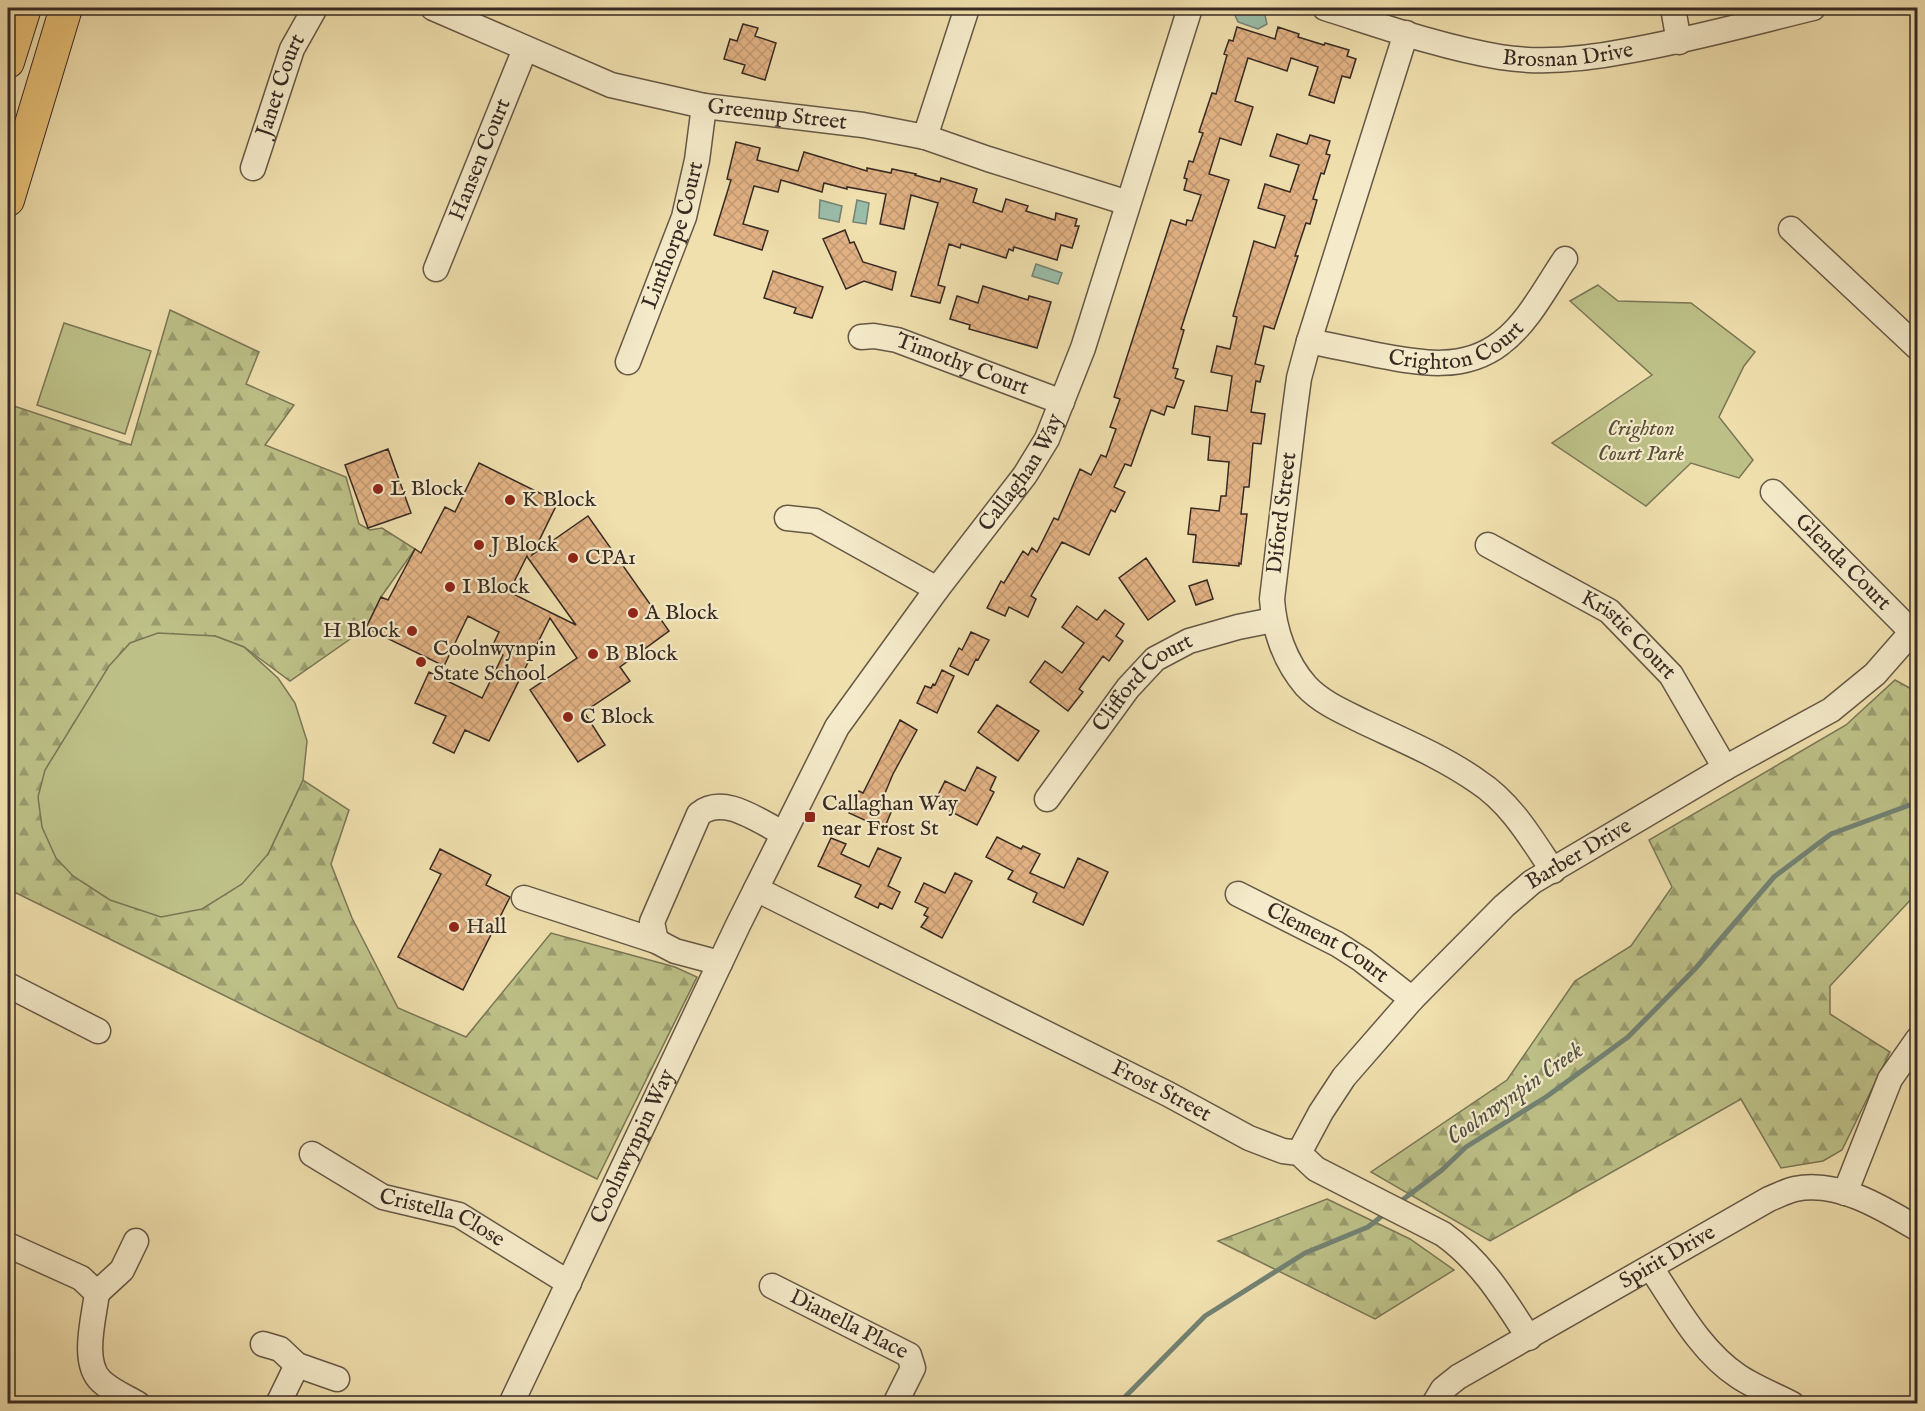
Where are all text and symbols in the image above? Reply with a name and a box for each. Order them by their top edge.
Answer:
street label: Janet Court [249,29,312,143]
street label: Brosnan Drive [1501,36,1635,74]
street label: Greenup Street [706,93,849,137]
street label: Hansen Court [443,94,518,225]
street label: Linthorpe Court [636,158,710,313]
street label: Crighton Court [1386,315,1531,377]
street label: Timothy Court [892,327,1033,402]
street label: Callaghan Way [972,409,1070,537]
park label: Crighton Court Park [1598,415,1684,468]
street label: Diford Street [1261,450,1303,575]
place label: L Block [390,475,464,503]
marker: L Block [371,482,385,496]
place label: K Block [522,486,596,514]
marker: K Block [503,493,517,507]
street label: Glenda Court [1788,508,1897,617]
place label: J Block [488,531,559,559]
marker: J Block [472,538,486,552]
place label: CPA1 [585,544,636,572]
marker: CPA1 [566,551,580,565]
place label: I Block [462,573,530,601]
marker: I Block [443,580,457,594]
street label: Kristie Court [1576,584,1682,686]
place label: A Block [644,599,718,627]
marker: A Block [626,606,640,620]
place label: H Block [323,617,400,645]
marker: H Block [405,624,419,638]
street label: Clifford Court [1086,627,1198,738]
place label: Coolnwynpin State School [433,635,557,688]
place label: B Block [605,640,678,668]
marker: B Block [586,647,600,661]
marker: Coolnwynpin State School [414,655,428,669]
place label: C Block [580,703,654,731]
marker: C Block [561,710,575,724]
place label: Callaghan Way near Frost St [822,790,958,843]
marker: Callaghan Way near Frost St [803,810,817,824]
street label: Barber Drive [1521,812,1637,896]
street label: Clement Court [1261,897,1395,990]
place label: Hall [466,913,506,941]
marker: Hall [447,920,461,934]
water label: Coolnwynpin Creek [1440,1035,1590,1153]
street label: Frost Street [1107,1054,1216,1129]
street label: Coolnwynpin Way [584,1064,682,1228]
street label: Cristella Close [376,1183,510,1254]
street label: Spirit Drive [1614,1219,1721,1296]
street label: Dianella Place [785,1283,913,1366]

